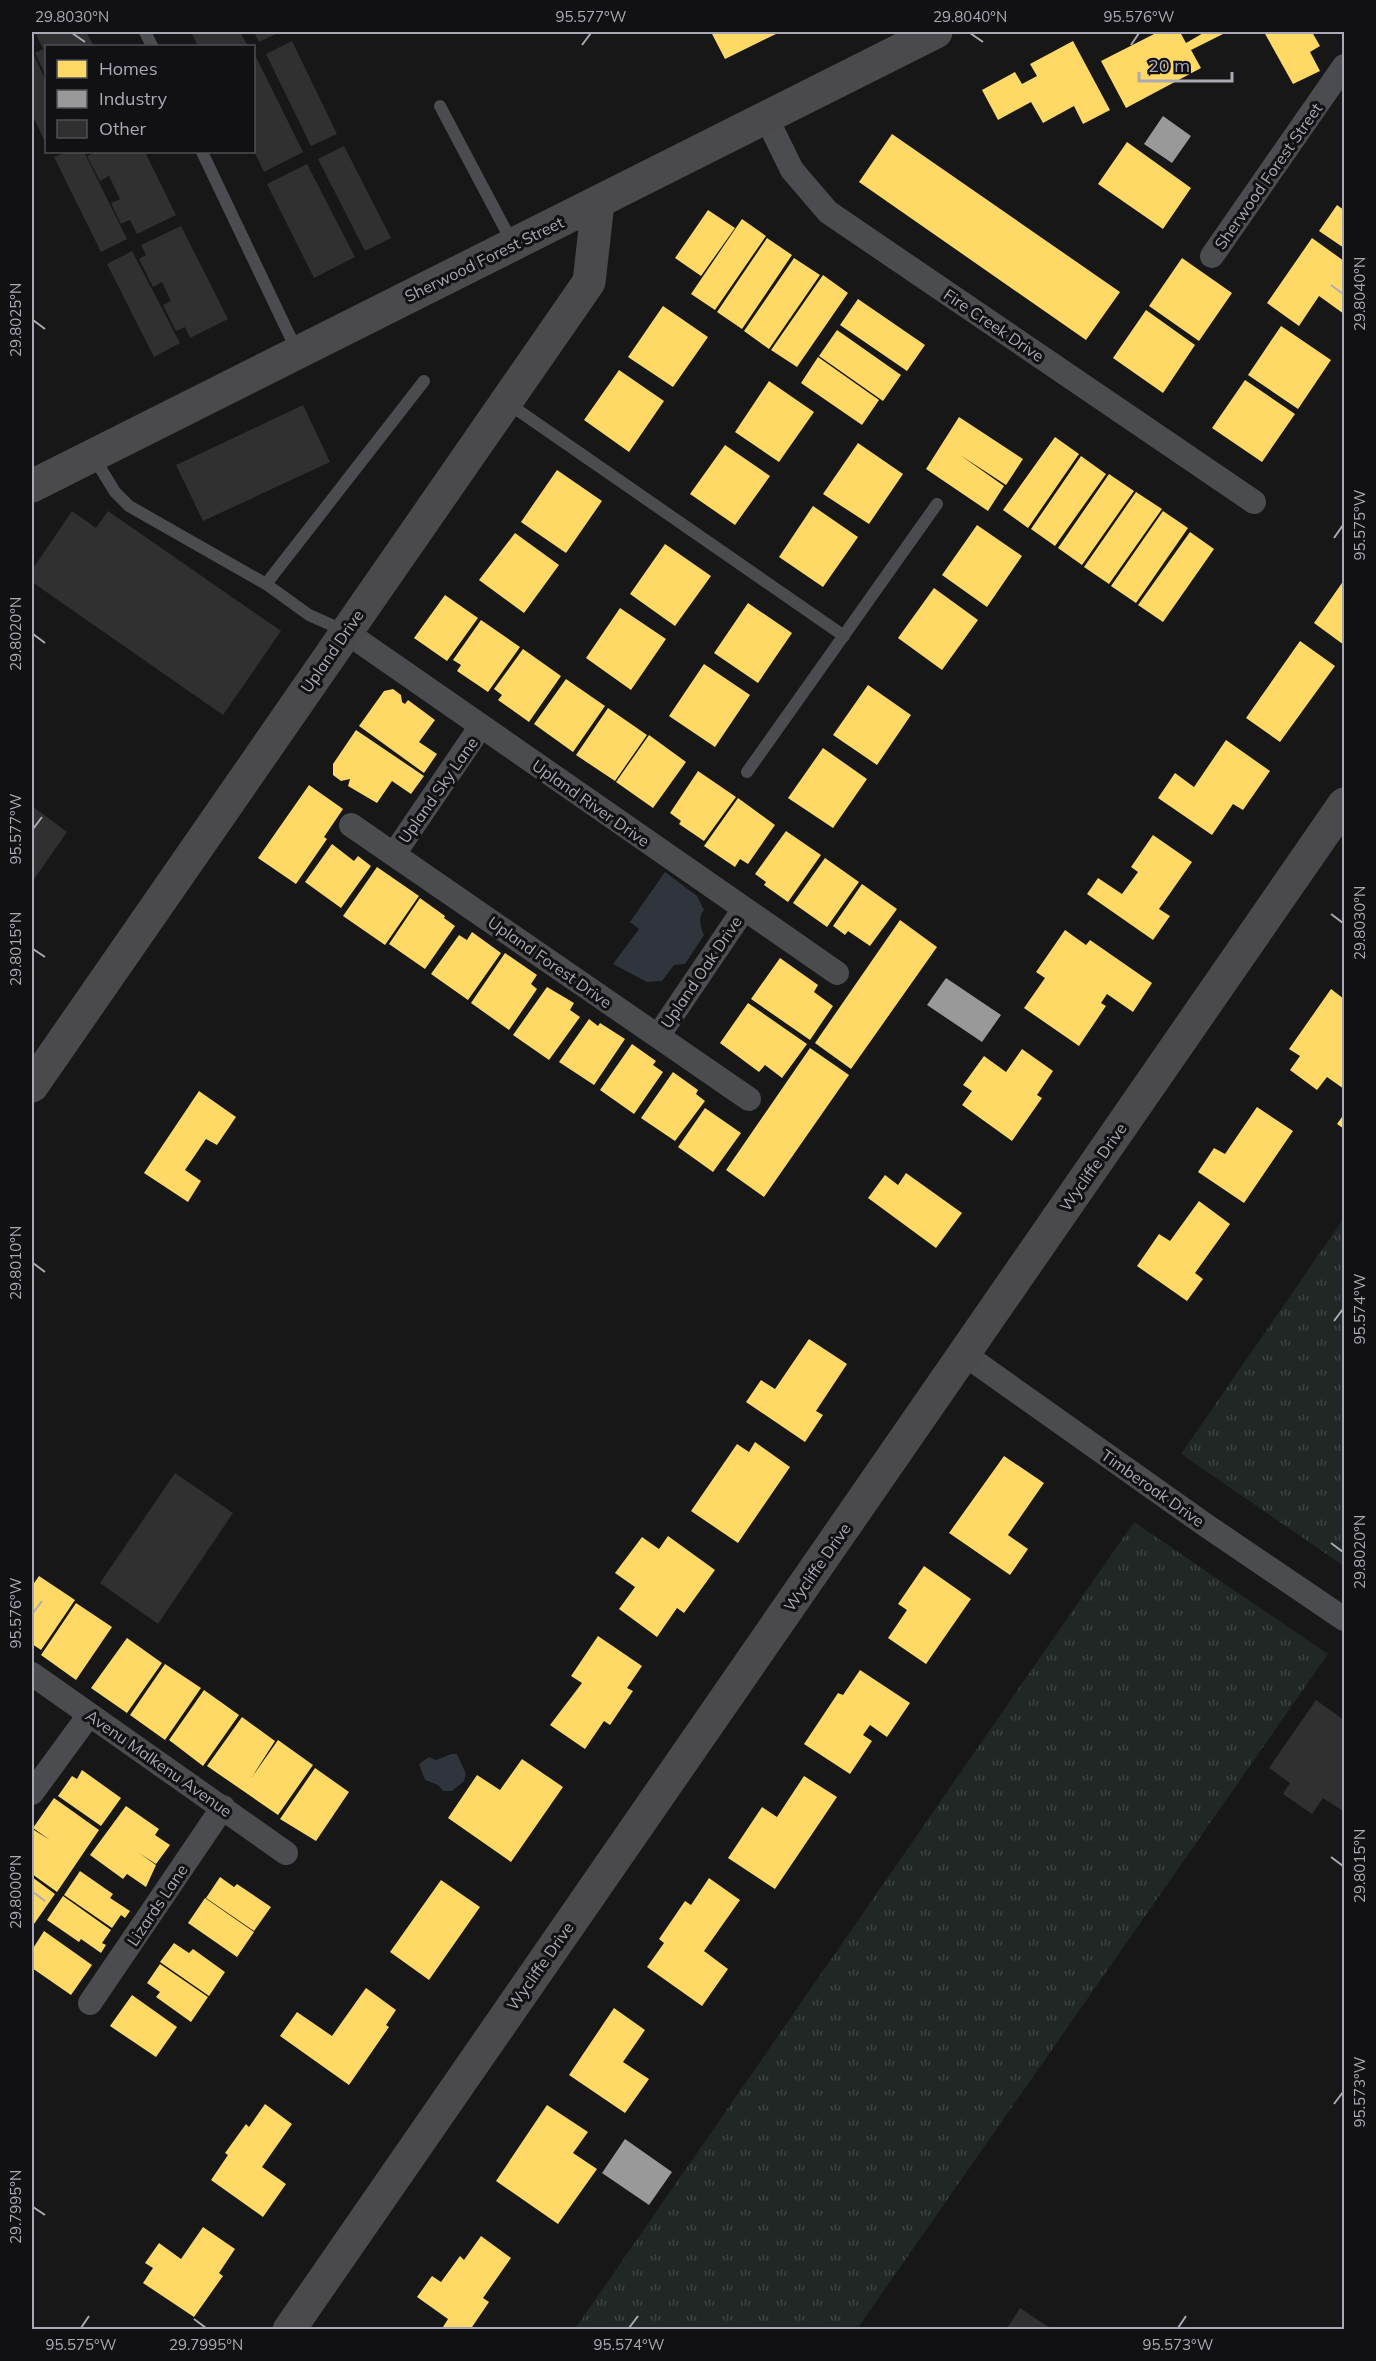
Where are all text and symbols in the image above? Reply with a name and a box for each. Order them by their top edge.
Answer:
text: 29.8030°N [35,7,109,26]
text: 95.577°W [556,7,627,26]
text: 29.8040°N [933,7,1007,26]
text: 95.576°W [1104,7,1175,26]
legend [45,45,255,153]
scale bar [1139,45,1232,83]
text: 20 m [1148,54,1190,77]
text: Homes [99,57,158,80]
text: Industry [99,87,168,110]
street label: Sherwood Forest Street [1210,99,1326,253]
text: Other [99,117,147,140]
street label: Sherwood Forest Street [401,212,567,306]
text: 29.8040°N [1350,257,1369,331]
text: 29.8025°N [6,283,25,357]
street label: Fire Creek Drive [940,284,1048,366]
text: 95.575°W [1350,489,1369,560]
text: 29.8020°N [6,597,25,671]
street label: Upland Drive [296,606,368,696]
street label: Upland Sky Lane [394,733,482,847]
street label: Upland River Drive [529,755,653,851]
text: 95.577°W [6,793,25,864]
text: 29.8030°N [1350,886,1369,960]
text: 29.8015°N [6,912,25,986]
street label: Upland Forest Drive [484,912,616,1012]
street label: Upland Oak Drive [656,912,746,1032]
street label: Wycliffe Drive [1055,1119,1131,1215]
text: 29.8010°N [6,1226,25,1300]
text: 95.574°W [1350,1273,1369,1344]
street label: Timberoak Drive [1098,1445,1208,1531]
text: 29.8020°N [1350,1515,1369,1589]
street label: Wycliffe Drive [779,1519,855,1615]
text: 95.576°W [6,1577,25,1648]
street label: Avenu Malkenu Avenue [82,1705,236,1821]
text: 29.8015°N [1350,1829,1369,1903]
text: 29.8000°N [6,1855,25,1929]
street label: Lizards Lane [122,1860,192,1950]
street label: Wycliffe Drive [502,1918,578,2014]
text: 95.573°W [1350,2056,1369,2127]
text: 29.7995°N [6,2170,25,2244]
text: 95.575°W [46,2335,117,2354]
text: 29.7995°N [169,2335,243,2354]
text: 95.574°W [594,2335,665,2354]
text: 95.573°W [1143,2335,1214,2354]

